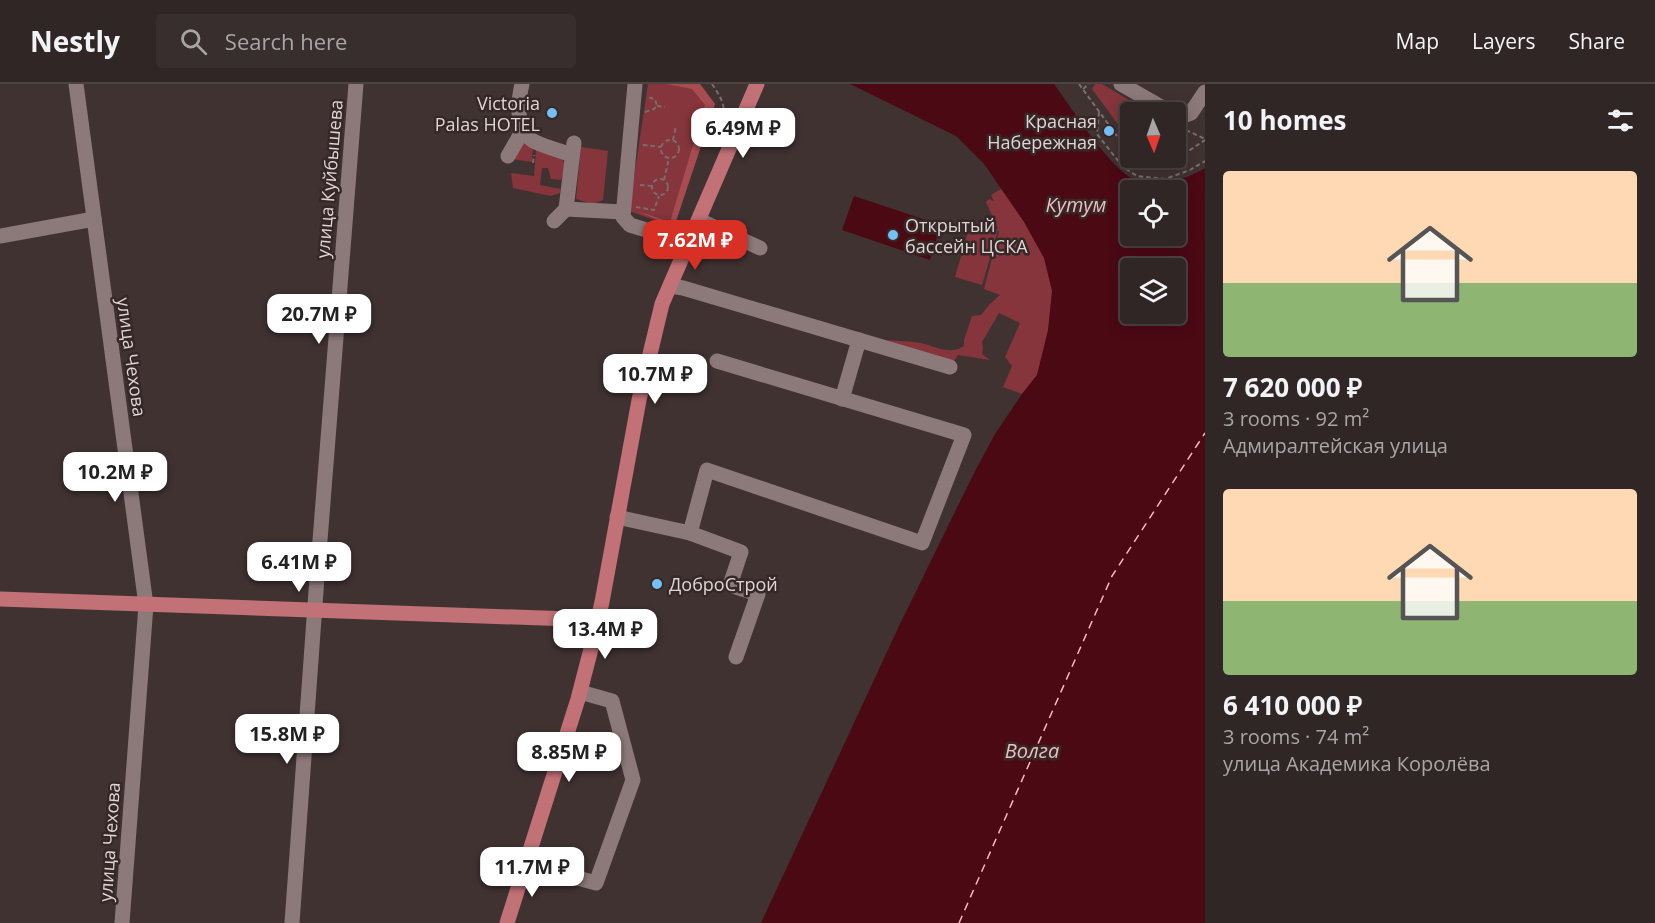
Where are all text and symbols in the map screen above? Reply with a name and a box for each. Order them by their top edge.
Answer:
search box [156,14,576,68]
text: Nestly [30,22,120,60]
icon: search [177,25,210,58]
text: Search here [225,26,347,56]
text: Map [1396,27,1439,55]
text: Layers [1472,27,1536,55]
text: Share [1569,27,1625,55]
place label: Victoria Palas HOTEL [435,91,540,136]
street label: улица Куйбышева [310,99,348,259]
north arrow [1120,102,1186,168]
map controls [1120,102,1186,324]
text: 10 homes [1223,102,1347,138]
icon: filters [1604,104,1637,137]
marker: Victoria Palas HOTEL [545,106,559,120]
pin: 6.49M ₽ [688,108,798,159]
place label: Красная Набережная [987,109,1097,154]
text: 6.49M ₽ [705,114,781,141]
marker: Красная Набережная [1102,124,1116,138]
button: locate [1120,180,1186,246]
water label: Кутум [1046,191,1107,218]
icon: home [1376,210,1484,318]
place label: Открытый бассейн ЦСКА [905,213,1028,258]
pin: 7.62M ₽ [640,220,750,271]
text: 7.62M ₽ [657,226,733,253]
marker: Открытый бассейн ЦСКА [886,228,900,242]
button: layers [1120,258,1186,324]
pin: 20.7M ₽ [264,294,374,345]
street label: улица Чехова [112,296,152,418]
text: 20.7M ₽ [281,300,357,327]
pin: 10.7M ₽ [600,354,710,405]
text: 10.7M ₽ [617,360,693,387]
text: 7 620 000 ₽ [1223,369,1362,405]
text: 3 rooms · 92 m² [1223,405,1369,432]
text: Адмиралтейская улица [1223,432,1448,459]
pin: 10.2M ₽ [60,452,170,503]
text: 10.2M ₽ [77,458,153,485]
icon: home [1376,528,1484,636]
pin: 6.41M ₽ [244,542,354,593]
text: 6.41M ₽ [261,548,337,575]
place label: ДоброСтрой [669,572,778,596]
marker: ДоброСтрой [650,577,664,591]
pin: 13.4M ₽ [550,609,660,660]
text: 13.4M ₽ [567,615,643,642]
text: 6 410 000 ₽ [1223,687,1362,723]
pin: 15.8M ₽ [232,714,342,765]
text: 15.8M ₽ [249,720,325,747]
text: 3 rooms · 74 m² [1223,723,1369,750]
pin: 8.85M ₽ [514,732,624,783]
water label: Волга [1005,737,1059,764]
text: 8.85M ₽ [531,738,607,765]
text: улица Академика Королёва [1223,750,1491,777]
street label: улица Чехова [93,781,125,903]
pin: 11.7M ₽ [477,847,587,898]
text: 11.7M ₽ [494,853,570,880]

